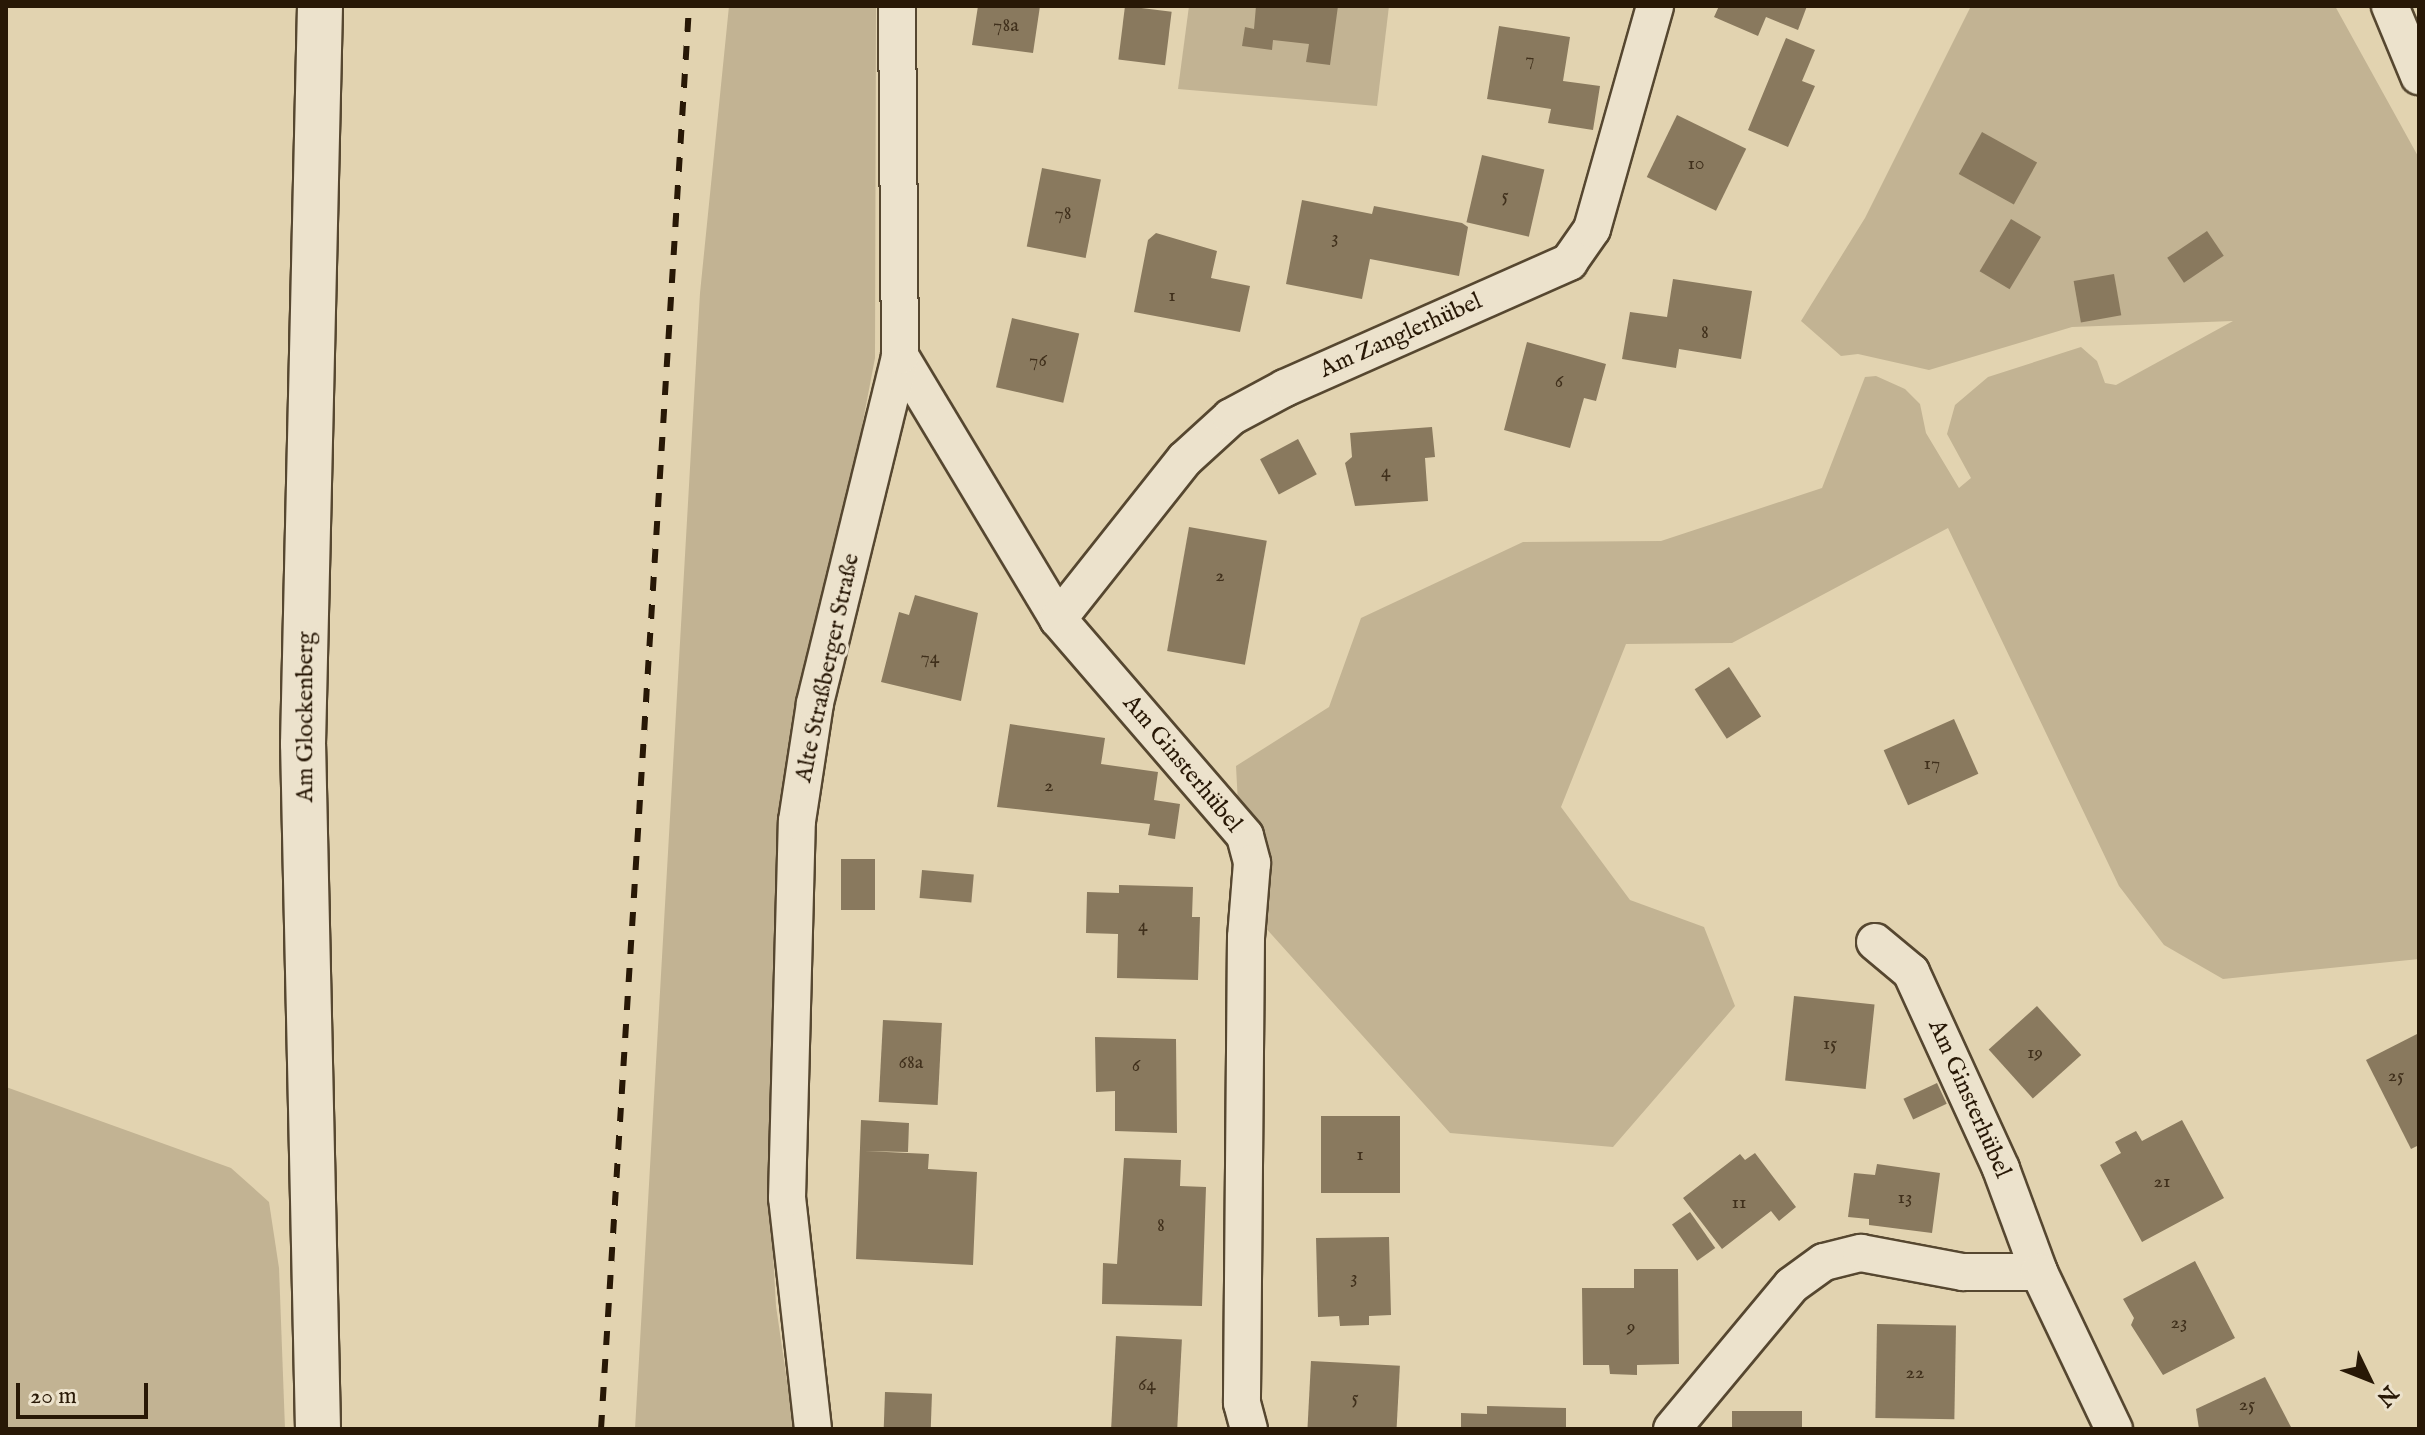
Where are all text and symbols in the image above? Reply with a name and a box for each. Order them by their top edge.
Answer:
house number: 78a [993,13,1019,37]
house number: 7 [1525,47,1535,71]
house number: 10 [1687,151,1705,175]
house number: 5 [1501,183,1509,207]
house number: 78 [1054,201,1072,225]
house number: 3 [1331,225,1339,249]
house number: 1 [1168,283,1176,307]
street label: Am Zanglerhübel [1315,287,1487,385]
house number: 8 [1701,320,1709,344]
house number: 76 [1029,348,1047,372]
house number: 6 [1555,369,1563,393]
house number: 4 [1381,459,1391,483]
street label: Alte Straßberger Straße [790,551,866,785]
house number: 2 [1215,563,1225,587]
street label: Am Glockenberg [292,632,320,802]
house number: 74 [920,645,940,669]
street label: Am Ginsterhübel [1116,690,1248,838]
house number: 17 [1924,751,1940,775]
house number: 2 [1044,773,1054,797]
house number: 4 [1138,913,1148,937]
street label: Am Ginsterhübel [1921,1015,2017,1183]
house number: 15 [1823,1031,1837,1055]
house number: 19 [2027,1040,2043,1064]
house number: 68a [899,1050,923,1074]
house number: 6 [1132,1053,1140,1077]
house number: 25 [2388,1063,2404,1087]
house number: 1 [1356,1142,1364,1166]
house number: 21 [2154,1169,2170,1193]
house number: 13 [1898,1185,1912,1209]
house number: 11 [1732,1190,1746,1214]
house number: 8 [1157,1213,1165,1237]
house number: 3 [1350,1265,1358,1289]
house number: 23 [2171,1310,2187,1334]
house number: 9 [1627,1314,1635,1338]
north arrow [2329,1339,2409,1419]
house number: 22 [1906,1360,1924,1384]
scale bar [20,1367,152,1417]
house number: 64 [1138,1372,1156,1396]
text: N [2370,1379,2403,1412]
text: 20 m [30,1381,77,1412]
house number: 5 [1351,1385,1359,1409]
house number: 25 [2239,1392,2255,1416]

